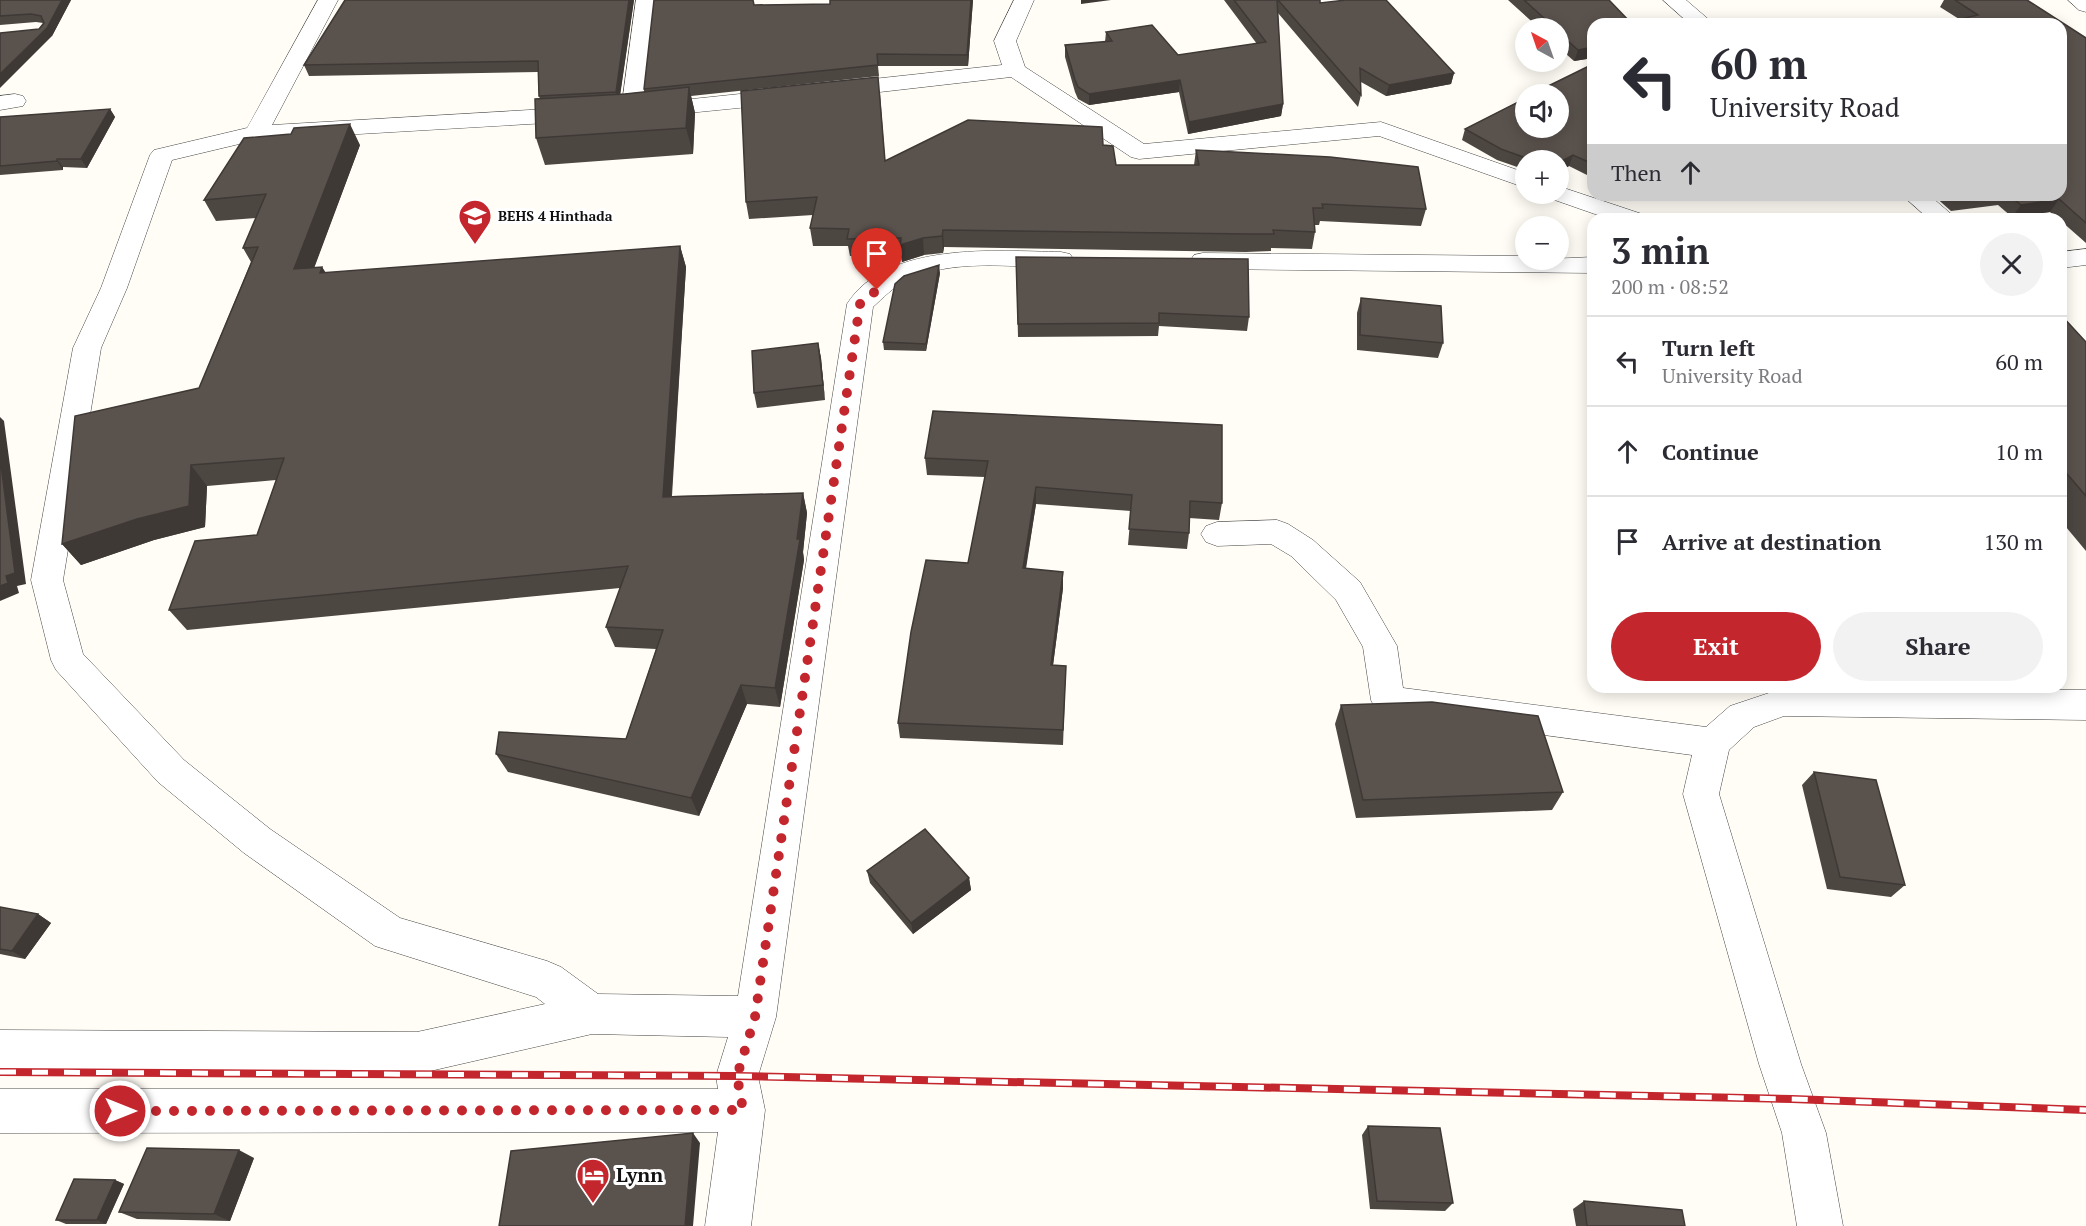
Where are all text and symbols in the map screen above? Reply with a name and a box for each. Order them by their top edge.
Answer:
north arrow [1515,18,1569,72]
map controls [1515,18,1569,270]
text: 60 m [1710,35,1808,91]
icon: left [1611,42,1689,120]
button: sound [1515,84,1569,138]
text: University Road [1710,89,1900,125]
button: + [1515,150,1569,204]
icon: ahead [1674,156,1707,189]
text: Then [1611,158,1662,187]
school or university icon: BEHS 4 Hinthada [457,198,493,245]
place label: BEHS 4 Hinthada [498,206,613,225]
button: − [1515,216,1569,270]
text: 3 min [1611,227,1709,274]
pin [851,228,902,290]
button: close [1980,233,2043,296]
icon: arrive [860,237,893,270]
text: 200 m · 08:52 [1611,273,1729,300]
text: Turn left [1662,333,1755,362]
icon: left [1611,345,1644,378]
text: 60 m [1995,347,2043,376]
text: University Road [1662,362,1803,389]
icon: ahead [1611,435,1644,468]
text: Continue [1662,437,1759,466]
text: 10 m [1995,437,2043,466]
icon: arrive [1611,525,1644,558]
text: Arrive at destination [1662,527,1881,556]
text: 130 m [1983,527,2043,556]
button: Exit [1611,612,1821,681]
button: Share [1833,612,2043,681]
position arrow [88,1079,152,1143]
hotel icon: Lynn [575,1157,611,1204]
place label: Lynn [616,1161,663,1188]

